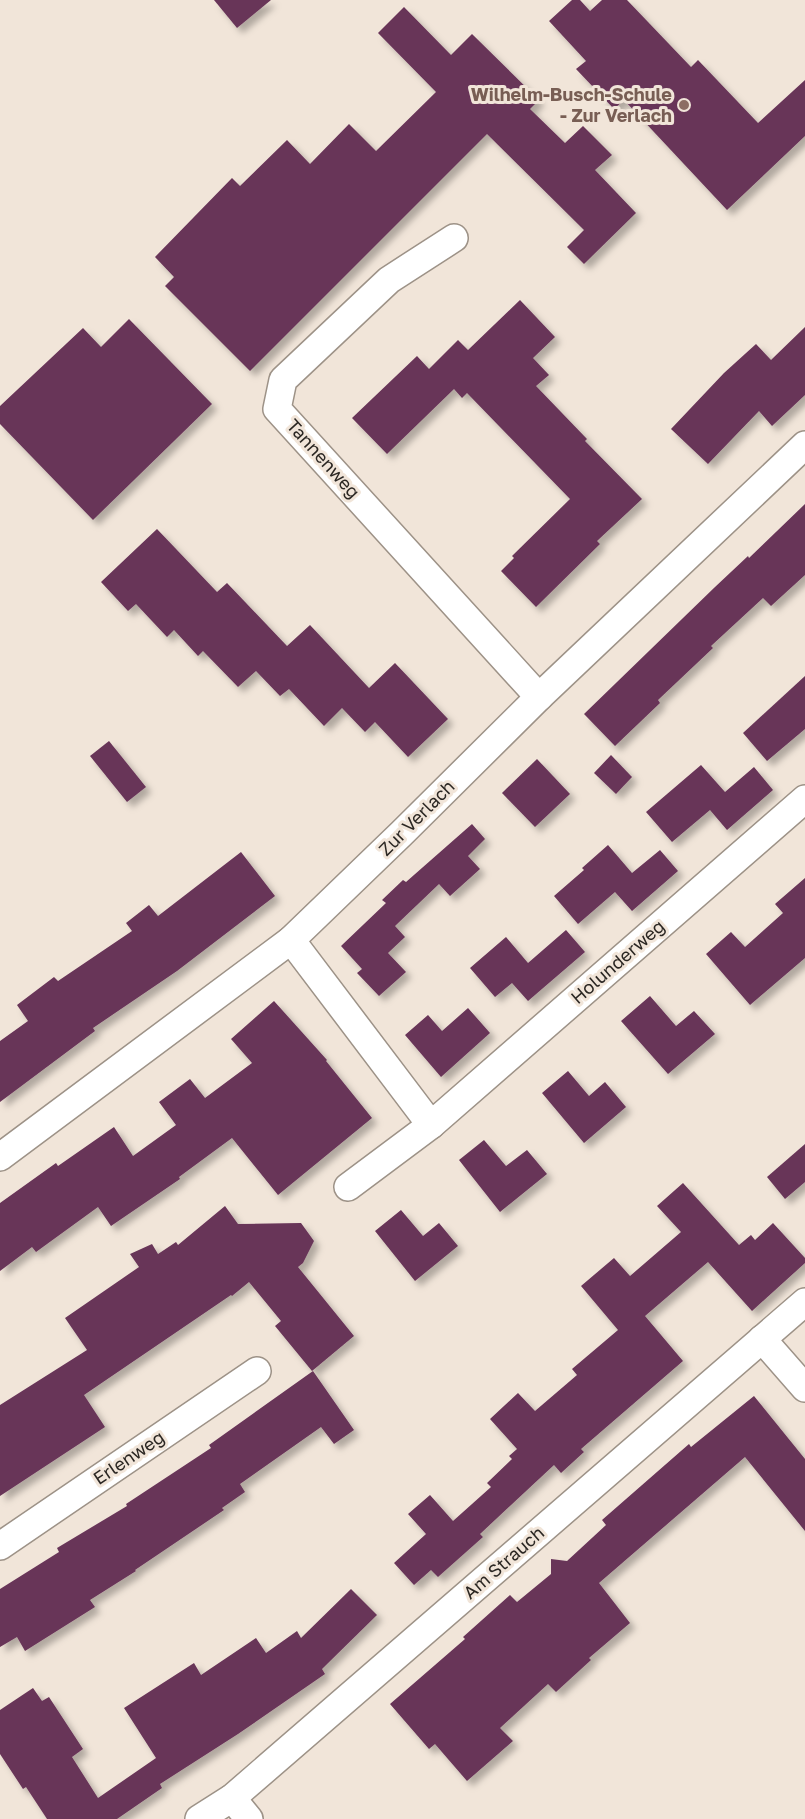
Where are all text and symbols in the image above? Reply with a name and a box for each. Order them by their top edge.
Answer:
place label: Wilhelm-Busch-Schule - Zur Verlach [471,83,672,126]
marker: Wilhelm-Busch-Schule - Zur Verlach [677,98,691,112]
street label: Tannenweg [282,414,365,503]
street label: Zur Verlach [374,775,459,860]
street label: Holunderweg [566,915,669,1008]
street label: Erlenweg [89,1425,168,1489]
street label: Am Strauch [459,1521,548,1603]

